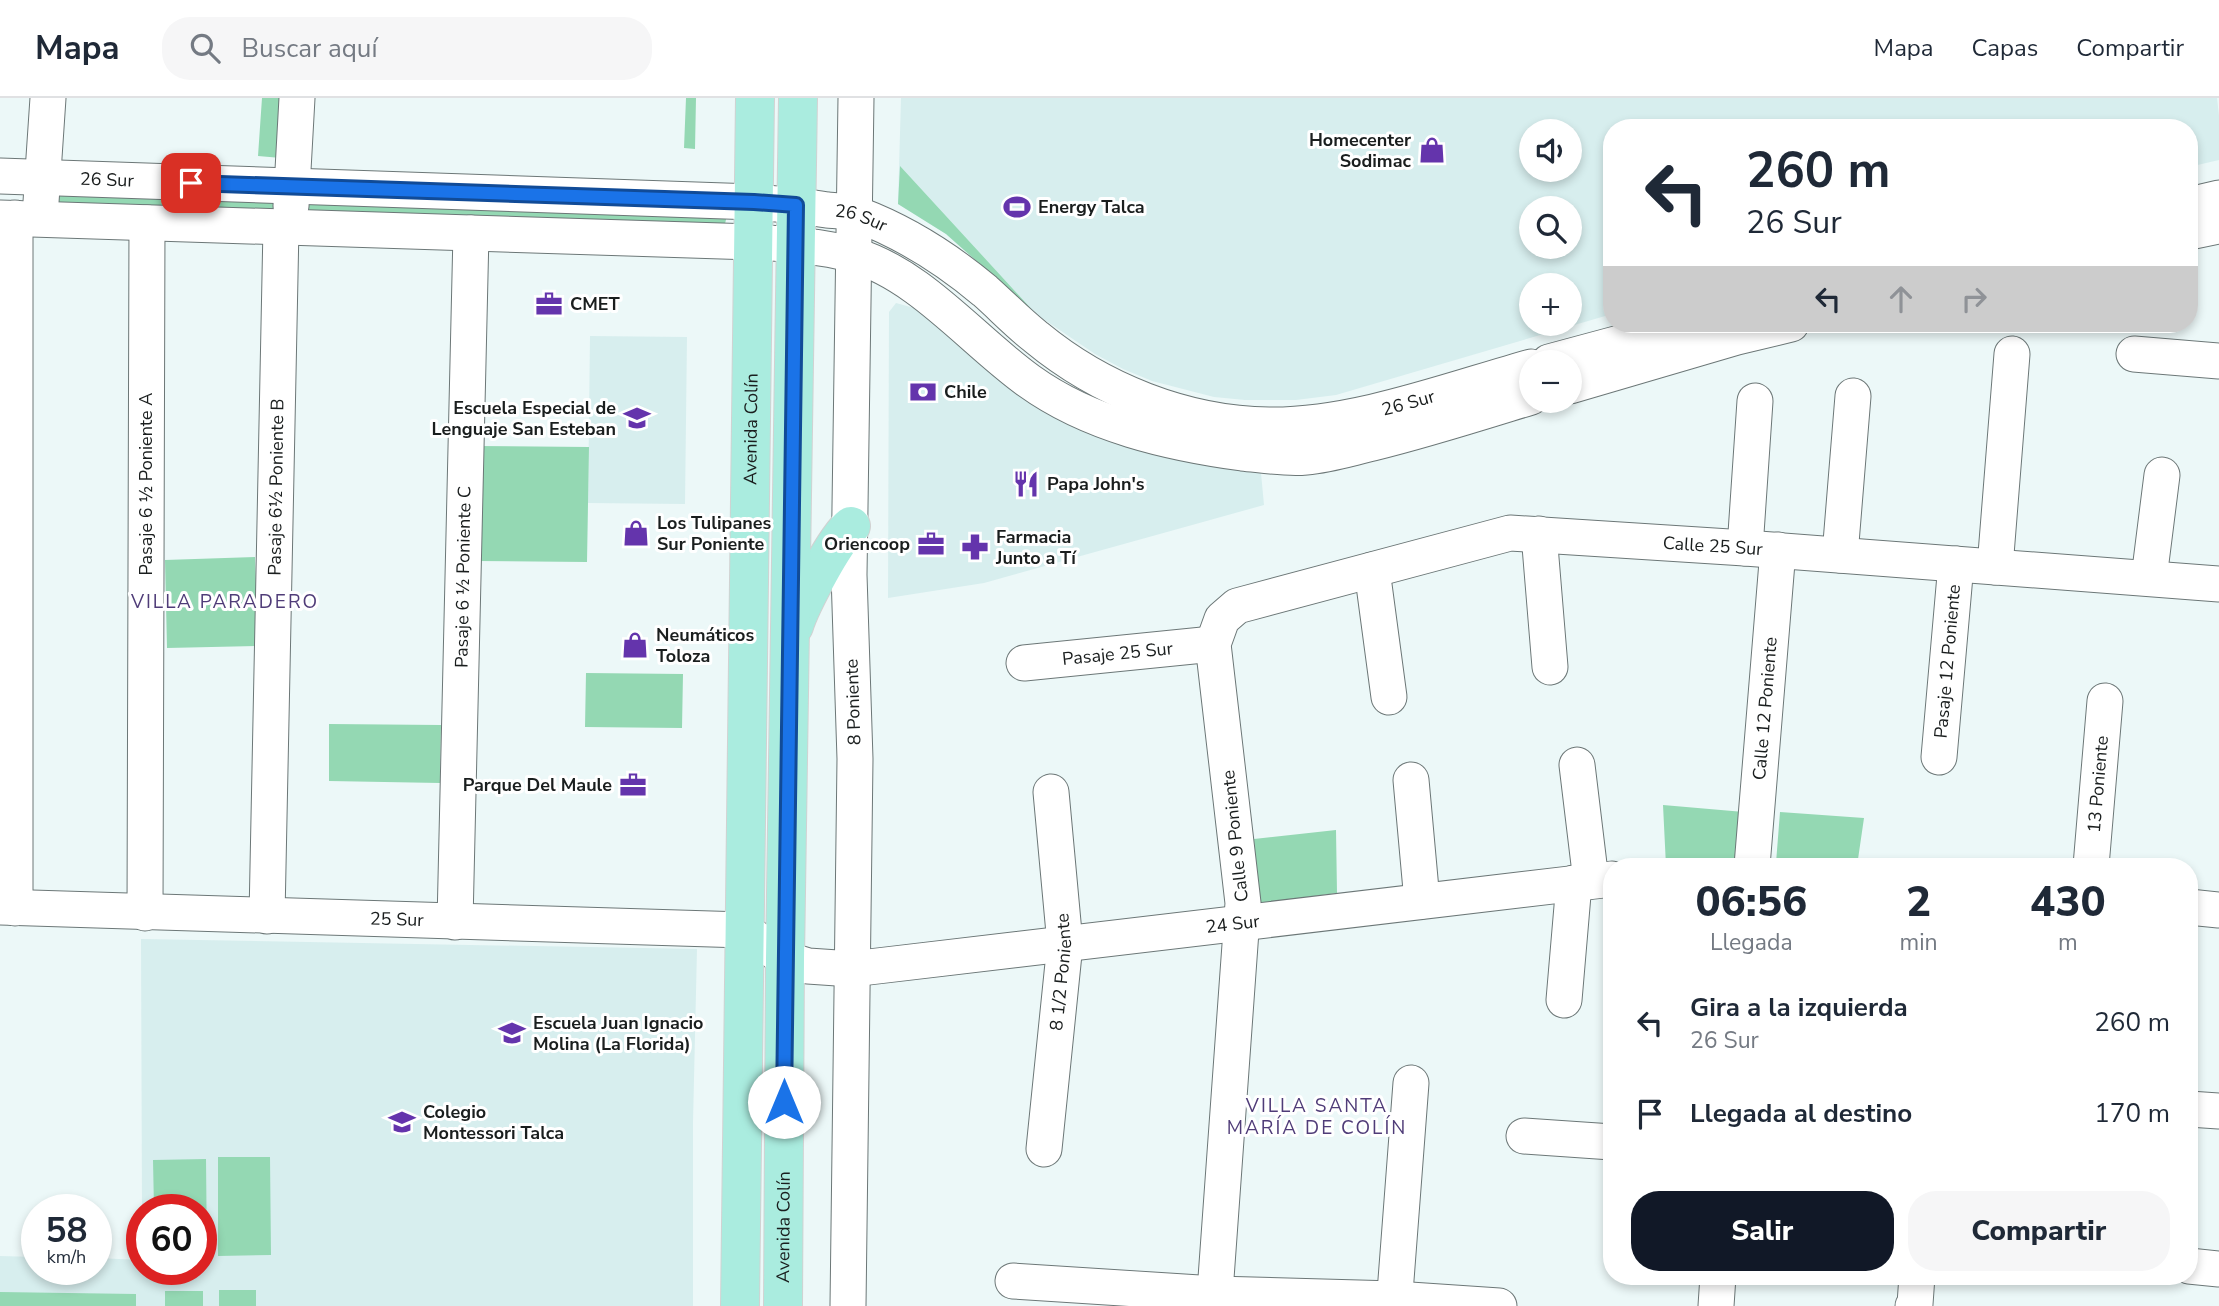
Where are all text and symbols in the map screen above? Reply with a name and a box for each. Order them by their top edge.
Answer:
search box [162,17,652,80]
text: Mapa [35,26,120,71]
icon: search [186,29,224,67]
text: Buscar aquí [242,31,377,66]
text: Mapa [1874,32,1934,64]
text: Capas [1972,32,2038,64]
text: Compartir [2076,32,2184,64]
map controls [1519,119,1582,413]
button: sound [1519,119,1582,182]
place label: Homecenter Sodimac [1309,128,1411,173]
shop icon: Homecenter Sodimac [1417,135,1447,165]
text: 260 m [1746,137,1890,204]
icon: left [1631,147,1722,238]
pin [161,153,221,213]
icon: arrive [172,164,210,202]
street label: 26 Sur [80,167,135,193]
sports icon: Energy Talca [1002,192,1032,222]
place label: Energy Talca [1038,195,1145,219]
button: search [1519,196,1582,259]
street label: 26 Sur [834,199,892,238]
text: 26 Sur [1746,201,1842,244]
button: + [1519,273,1582,336]
icon: left [1809,280,1847,318]
icon: ahead [1882,280,1920,318]
icon: right [1955,280,1993,318]
office icon: CMET [534,289,564,319]
place label: CMET [570,292,621,316]
button: − [1519,350,1582,413]
street label: Avenida Colín [738,373,764,485]
bank icon: Chile [908,377,938,407]
place label: Chile [944,380,987,404]
street label: 26 Sur [1379,384,1438,421]
street label: Pasaje 6 ½ Poniente A [134,393,158,575]
place label: Escuela Especial de Lenguaje San Esteban [432,396,616,441]
street label: Pasaje 6½ Poniente B [262,398,290,576]
school or university icon: Escuela Especial de Lenguaje San Esteban [622,403,652,433]
restaurant icon: Papa John's [1011,469,1041,499]
place label: Papa John's [1047,472,1145,496]
street label: Pasaje 6 ½ Poniente C [449,486,477,668]
place label: Los Tulipanes Sur Poniente [657,511,772,556]
shop icon: Los Tulipanes Sur Poniente [621,518,651,548]
place label: Farmacia Junto a Tí [995,525,1077,570]
office icon: Oriencoop [916,529,946,559]
street label: Calle 25 Sur [1662,531,1764,561]
place label: Oriencoop [824,532,910,556]
pharmacy icon: Farmacia Junto a Tí [960,532,990,562]
street label: Pasaje 12 Poniente [1929,583,1966,739]
district label: VILLA PARADERO [130,589,319,615]
place label: Neumáticos Toloza [656,623,754,668]
shop icon: Neumáticos Toloza [620,630,650,660]
street label: Pasaje 25 Sur [1061,636,1175,671]
street label: Calle 12 Poniente [1747,636,1783,781]
street label: 8 Poniente [839,658,867,746]
street label: 13 Poniente [2082,735,2114,834]
street label: Calle 9 Poniente [1216,769,1254,903]
office icon: Parque Del Maule [618,770,648,800]
place label: Parque Del Maule [463,773,612,797]
text: 06:56 [1695,874,1807,931]
text: 2 [1906,874,1931,931]
text: 430 [2030,874,2106,931]
street label: 25 Sur [369,906,425,932]
street label: 24 Sur [1204,909,1261,939]
street label: 8 1/2 Poniente [1044,912,1077,1032]
text: Llegada [1710,927,1793,958]
text: min [1900,927,1938,958]
text: m [2058,927,2078,958]
text: Gira a la izquierda [1690,990,1908,1025]
icon: left [1631,1004,1669,1042]
text: 260 m [2094,1005,2170,1040]
place label: Escuela Juan Ignacio Molina (La Florida) [533,1011,703,1056]
school or university icon: Escuela Juan Ignacio Molina (La Florida) [497,1018,527,1048]
text: 26 Sur [1690,1025,1759,1056]
position arrow [747,1065,821,1139]
district label: VILLA SANTA MARÍA DE COLÍN [1227,1093,1407,1141]
icon: arrive [1631,1095,1669,1133]
text: Llegada al destino [1690,1096,1912,1131]
text: 170 m [2094,1096,2170,1131]
place label: Colegio Montessori Talca [423,1100,564,1145]
school or university icon: Colegio Montessori Talca [387,1107,417,1137]
street label: Avenida Colín [771,1171,796,1283]
button: Salir [1631,1191,1894,1271]
button: Compartir [1908,1191,2170,1271]
speed limit sign: 60 [126,1194,217,1285]
text: 58 [45,1207,88,1254]
text: km/h [47,1245,86,1269]

